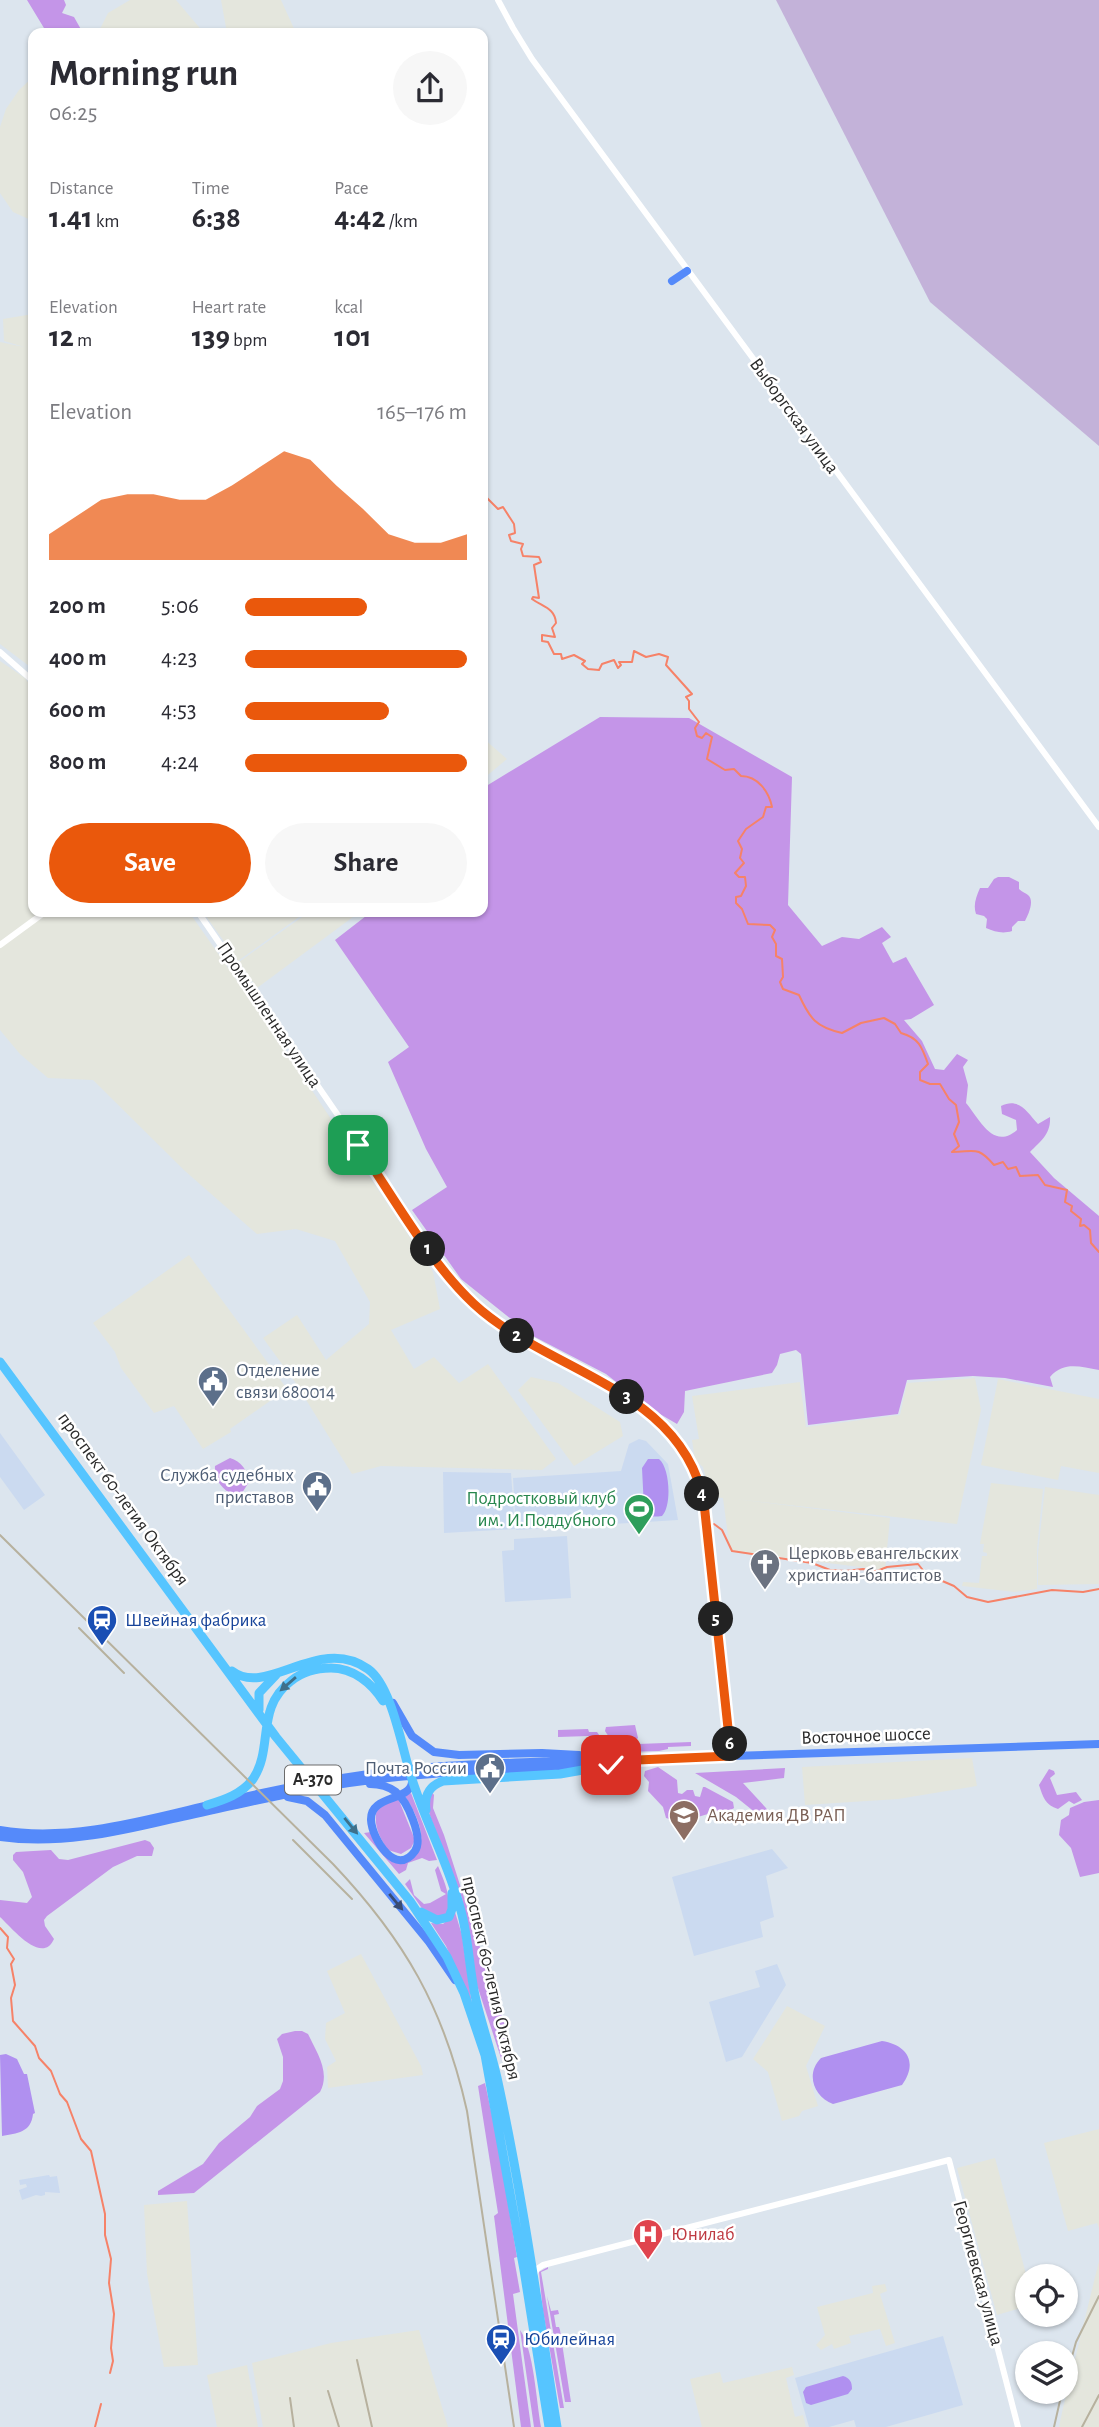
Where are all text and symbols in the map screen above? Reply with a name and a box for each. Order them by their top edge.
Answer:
button: share [393,51,467,125]
text: Morning run [49,55,238,93]
text: 06:25 [49,102,97,125]
text: Distance [49,179,113,198]
text: Time [192,179,230,198]
text: Pace [334,179,369,198]
text: 1.41 [49,203,93,233]
text: 6:38 [192,203,241,233]
text: 4:42 [334,203,386,233]
text: km [93,212,120,231]
text: /km [386,212,418,231]
text: Elevation [49,298,118,317]
text: Heart rate [192,298,266,317]
text: kcal [334,298,363,317]
text: 12 [49,322,74,352]
text: 139 [192,322,230,352]
text: 101 [334,322,372,352]
text: m [74,331,92,350]
text: bpm [230,331,267,350]
street label: Выборгская улица [746,355,842,478]
text: Elevation [49,401,132,424]
text: 165–176 m [377,401,467,424]
text: 200 m [49,595,106,618]
text: 5:06 [161,595,199,618]
text: 400 m [49,647,107,670]
text: 4:23 [161,647,197,670]
text: 600 m [49,699,106,722]
text: 4:53 [161,699,196,722]
text: 800 m [49,751,106,774]
text: 4:24 [161,751,199,774]
button: Save [49,823,251,903]
button: Share [265,823,467,903]
street label: Промышленная улица [213,939,325,1092]
pin [328,1115,388,1175]
icon: arrive [339,1126,377,1164]
pin: 1 [410,1232,446,1266]
text: 1 [424,1239,431,1258]
pin: 2 [500,1318,534,1354]
text: 2 [512,1326,521,1345]
place label: Отделение связи 680014 [236,1361,335,1402]
public building icon: Отделение связи 680014 [196,1364,230,1408]
pin: 3 [610,1380,644,1414]
text: 3 [622,1387,631,1406]
street label: проспект 60-летия Октября [54,1409,192,1589]
place label: Служба судебных приставов [160,1466,294,1507]
public building icon: Служба судебных приставов [300,1469,334,1513]
pin: 4 [684,1476,720,1512]
text: 4 [697,1484,706,1503]
place label: Подростковый клуб им. И.Поддубного [466,1489,616,1530]
sports icon: Подростковый клуб им. И.Поддубного [622,1492,656,1536]
place label: Церковь евангельских христиан-баптистов [788,1544,959,1585]
church icon: Церковь евангельских христиан-баптистов [748,1547,782,1591]
pin: 5 [698,1602,734,1636]
station icon: Швейная фабрика [85,1603,119,1647]
text: 5 [711,1609,720,1628]
place label: Швейная фабрика [125,1611,267,1630]
one-way arrow [279,1676,297,1692]
street label: Восточное шоссе [801,1724,931,1748]
pin: 6 [712,1726,748,1762]
text: 6 [725,1734,734,1753]
pin [581,1735,641,1795]
icon: check [592,1746,630,1784]
public building icon: Почта России [473,1751,507,1795]
place label: Почта России [365,1759,467,1778]
road number: А-370 [285,1765,341,1794]
school or university icon: Академия ДВ РАП [667,1798,701,1842]
place label: Академия ДВ РАП [707,1806,846,1825]
one-way arrow [343,1818,358,1835]
street label: проспект 60-летия Октября [458,1874,524,2082]
one-way arrow [388,1893,403,1910]
street label: Георгиевская улица [949,2198,1007,2348]
hospital icon: Юнилаб [631,2217,665,2261]
place label: Юнилаб [671,2225,735,2244]
map controls [1015,2264,1078,2404]
button: locate [1015,2264,1078,2327]
station icon: Юбилейная [484,2322,518,2366]
place label: Юбилейная [524,2330,615,2349]
button: layers [1015,2341,1078,2404]

